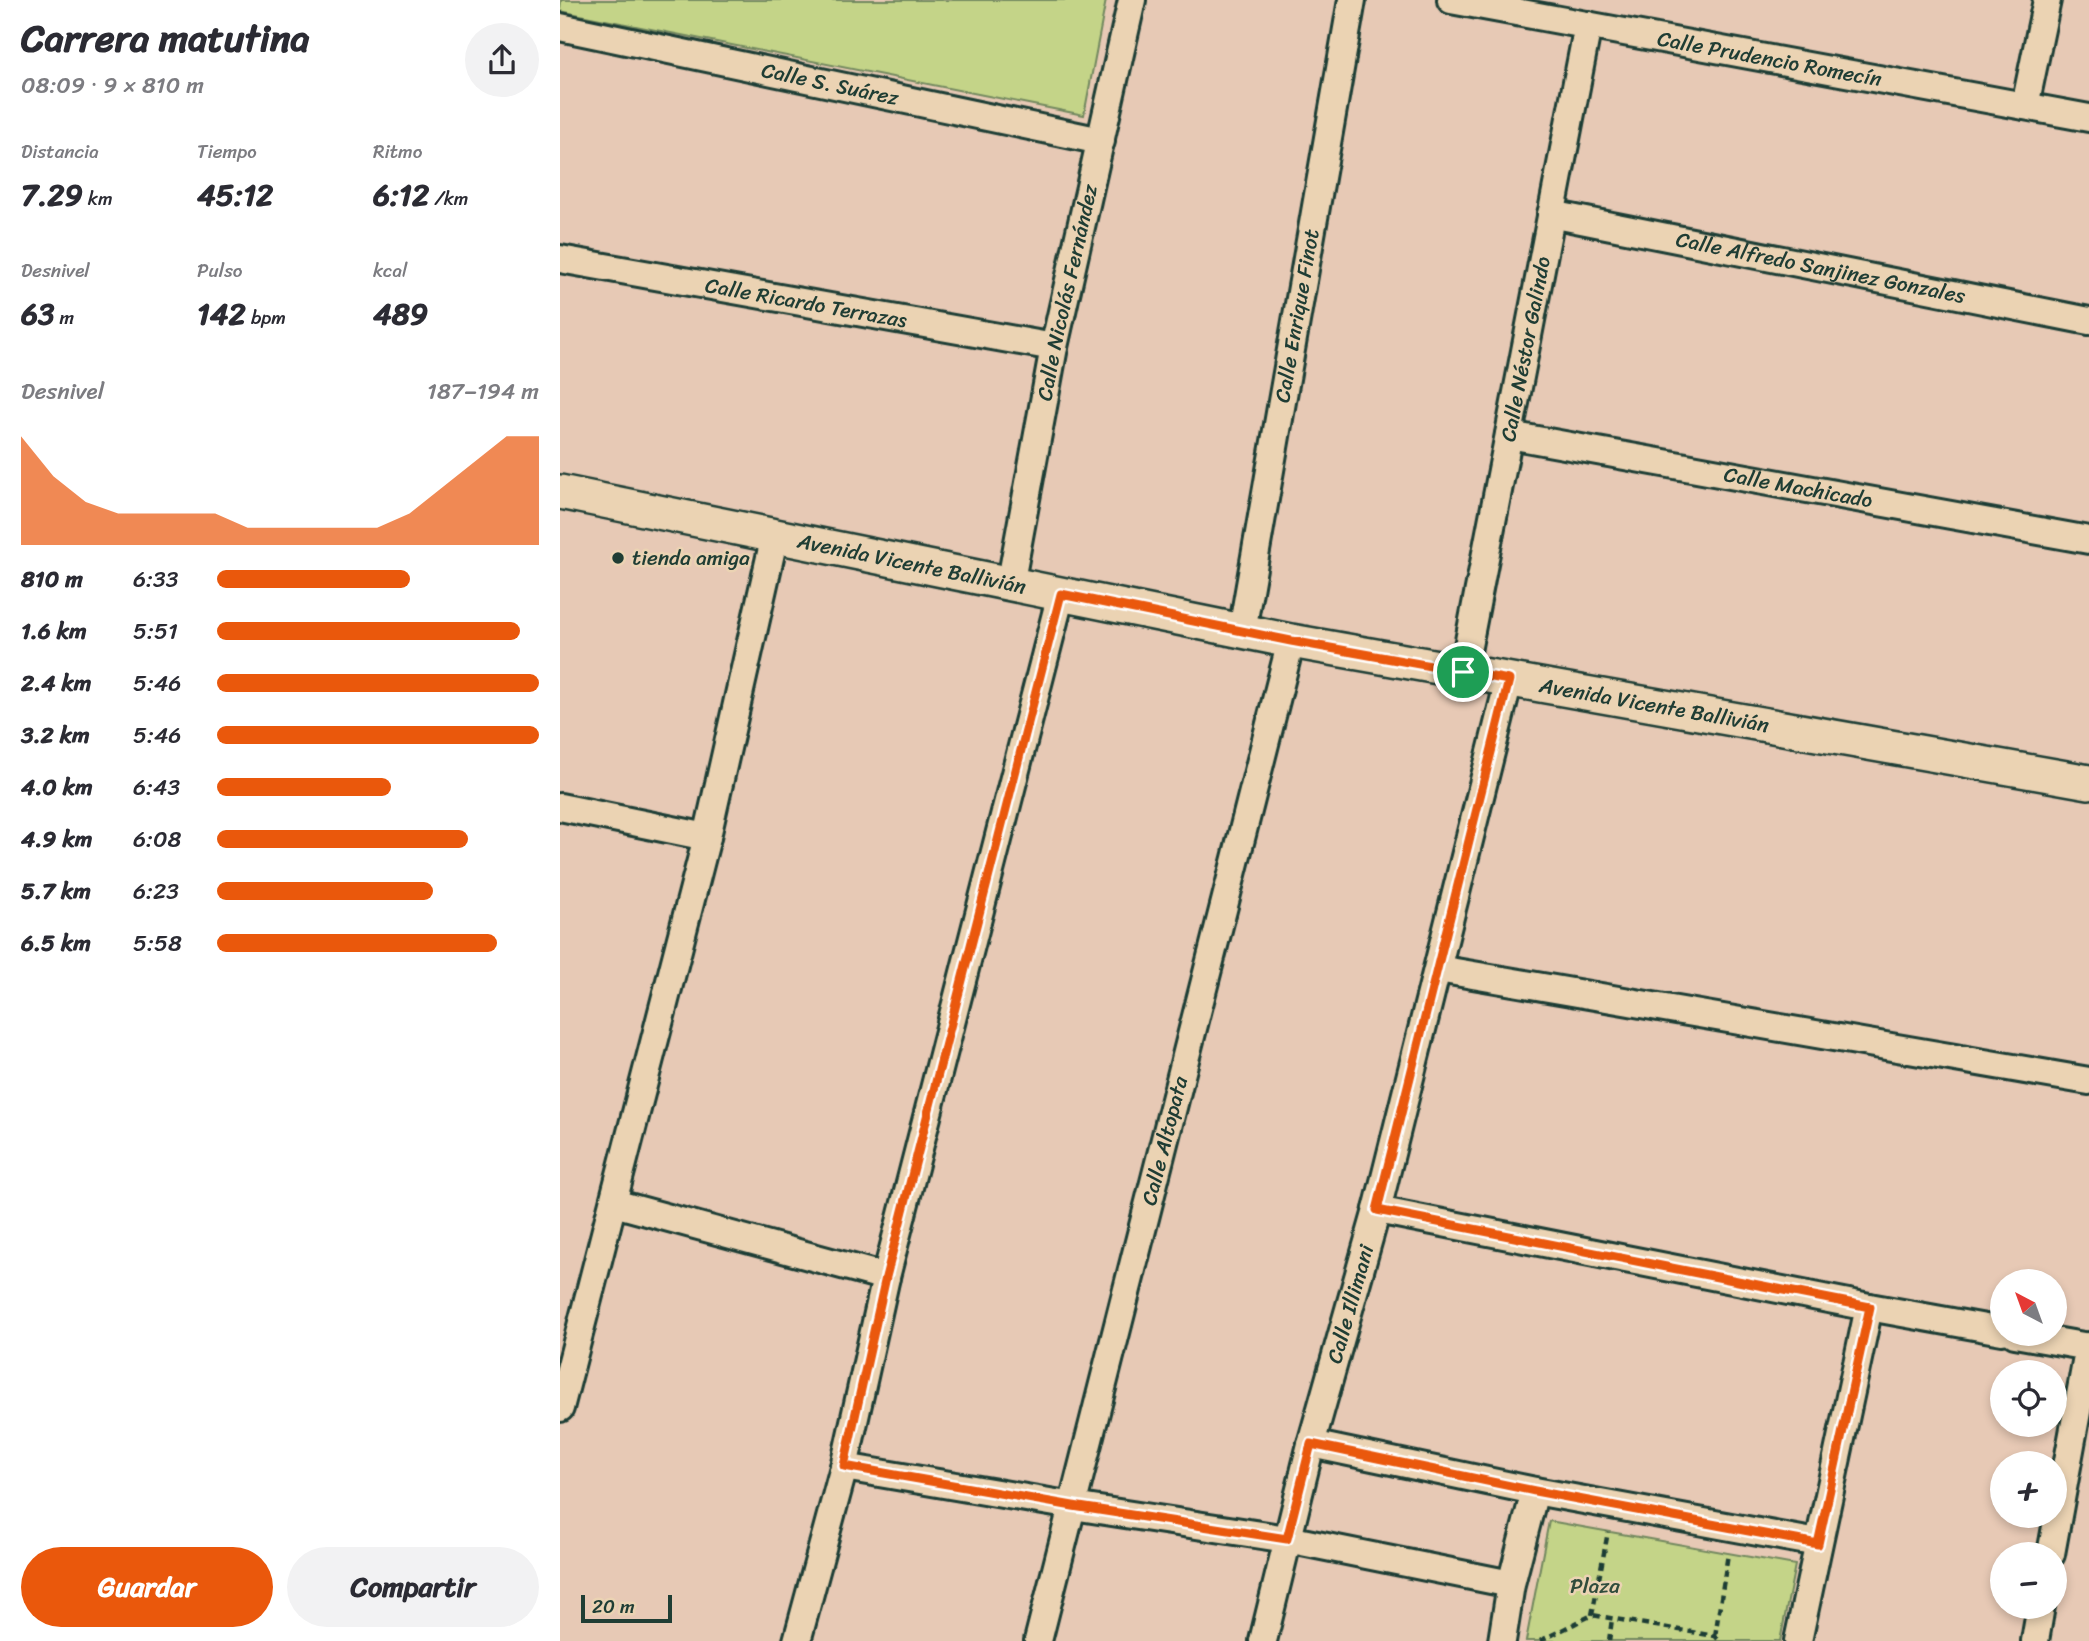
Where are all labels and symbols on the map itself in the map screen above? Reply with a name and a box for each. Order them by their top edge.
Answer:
street label: Calle Prudencio Romecín [1654,20,1885,98]
street label: Calle S. Suárez [758,51,903,117]
street label: Calle Nicolás Fernández [1025,180,1109,404]
street label: Calle Alfredo Sanjinez Gonzales [1673,220,1969,315]
street label: Calle Enrique Finot [1263,226,1331,406]
street label: Calle Néstor Galindo [1489,253,1562,445]
street label: Calle Ricardo Terrazas [702,266,910,340]
street label: Calle Machicado [1721,455,1876,519]
street label: Avenida Vicente Ballivián [793,522,1030,606]
place label: tienda amiga [632,539,750,577]
marker: tienda amiga [610,550,626,566]
pin [1433,642,1493,702]
street label: Avenida Vicente Ballivián [1536,666,1772,744]
street label: Calle Altopata [1130,1072,1199,1209]
street label: Calle Illimani [1316,1239,1386,1368]
north arrow [1990,1269,2067,1346]
park label: Plaza [1570,1567,1620,1605]
scale bar [581,1592,672,1624]

